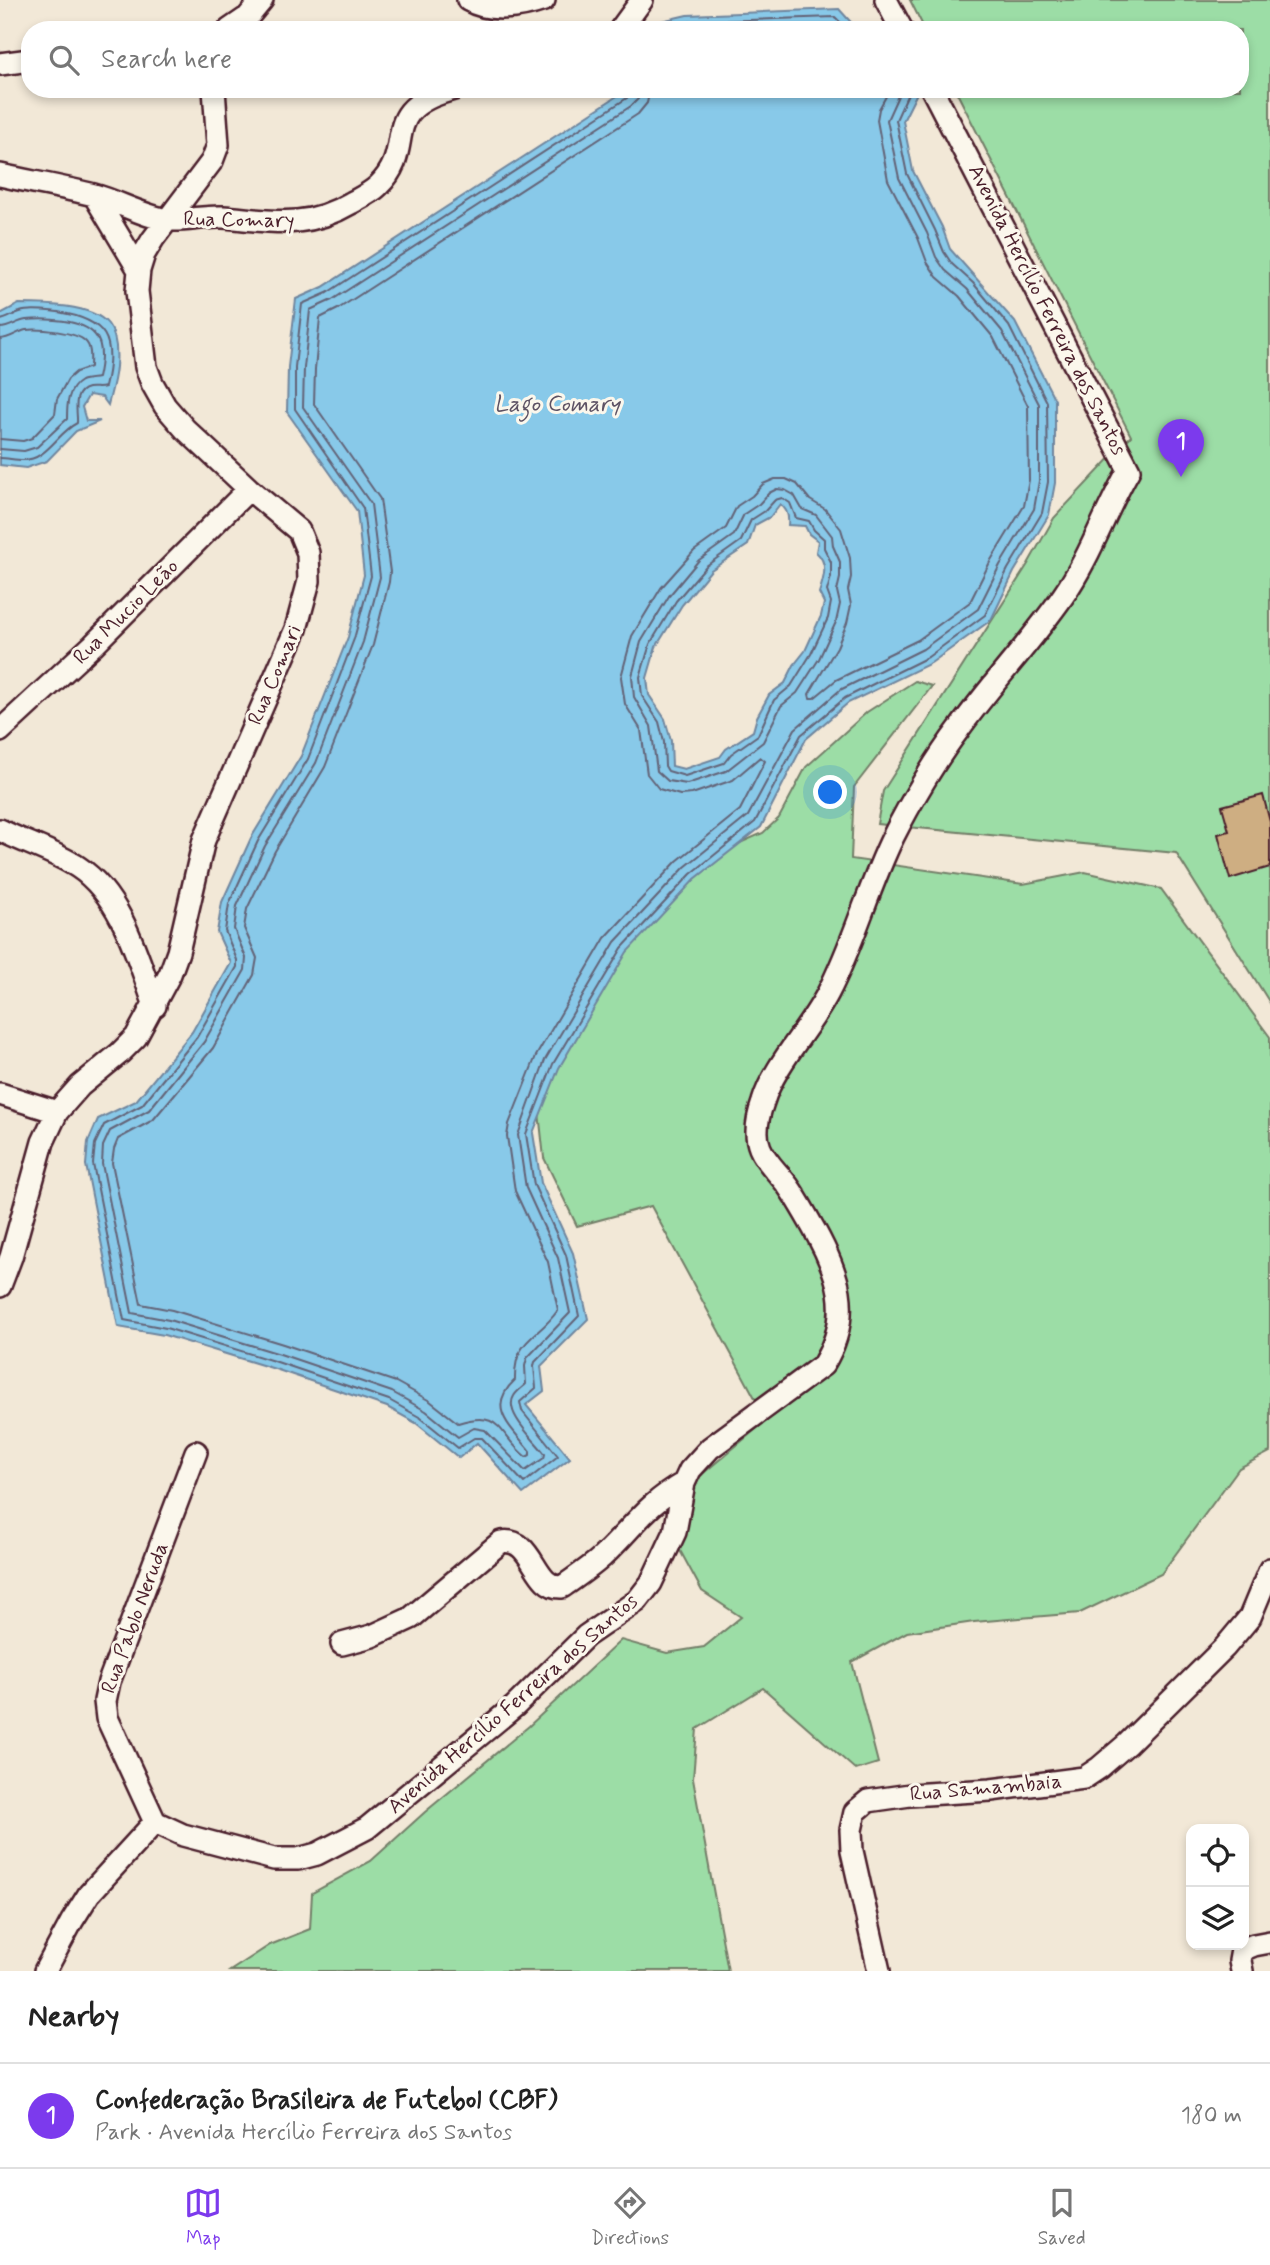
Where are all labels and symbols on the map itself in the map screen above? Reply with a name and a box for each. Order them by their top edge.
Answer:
street label: Avenida Hercílio Ferreira dos Santos [961,160,1133,460]
street label: Rua Comary [183,205,295,235]
water label: Lago Comary [494,390,621,422]
pin: 1 [1158,419,1204,477]
street label: Rua Mucio Leão [67,553,185,671]
street label: Rua Comari [241,621,309,729]
your location [813,775,847,809]
street label: Rua Pablo Neruda [95,1538,175,1698]
street label: Avenida Hercílio Ferreira dos Santos [382,1588,644,1820]
street label: Rua Samambaia [909,1767,1063,1809]

